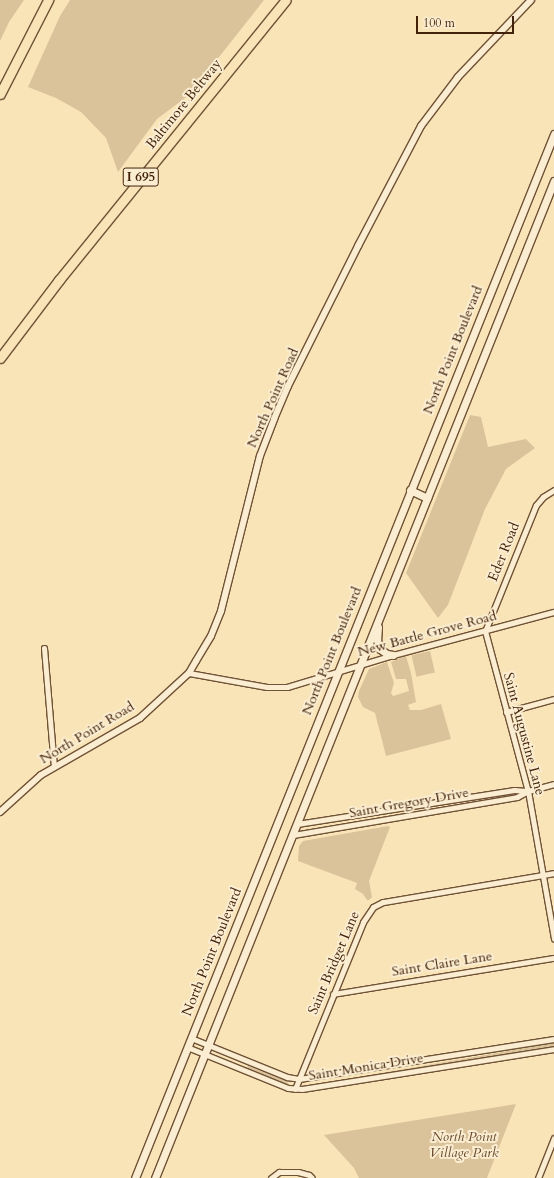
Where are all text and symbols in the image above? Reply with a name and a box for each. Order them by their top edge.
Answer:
scale bar [418,8,516,34]
text: 100 m [423,15,455,31]
street label: Baltimore Beltway [143,56,225,152]
road number: I 695 [122,166,160,188]
street label: North Point Boulevard [420,283,486,417]
street label: North Point Road [244,346,302,450]
street label: Eder Road [485,520,523,584]
street label: North Point Boulevard [299,584,365,718]
street label: New Battle Grove Road [356,607,498,661]
street label: Saint Augustine Lane [500,671,548,797]
street label: North Point Road [37,698,137,768]
street label: Saint Gregory Drive [348,784,470,822]
street label: North Point Boulevard [179,885,245,1019]
street label: Saint Bridget Lane [305,909,363,1017]
street label: Saint Claire Lane [391,948,493,980]
street label: Saint Monica Drive [307,1050,425,1084]
park label: North Point Village Park [429,1129,499,1162]

